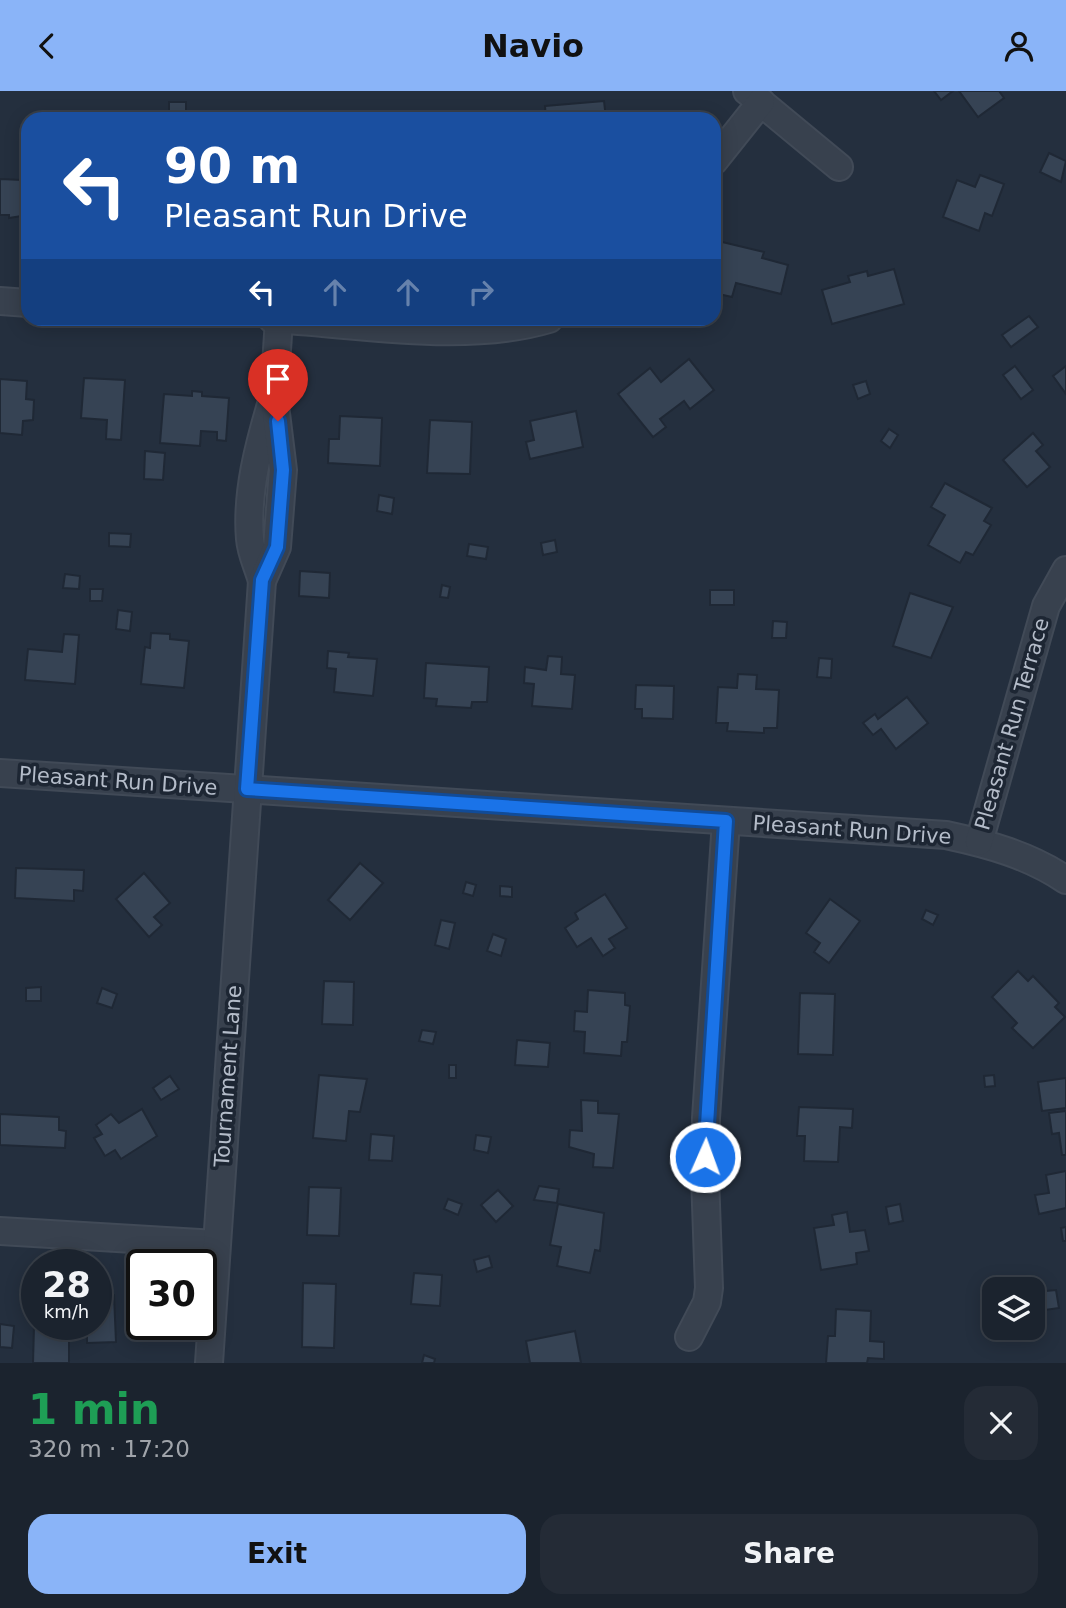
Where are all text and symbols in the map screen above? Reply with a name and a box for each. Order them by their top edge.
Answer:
icon: back [28,27,66,65]
text: Navio [482,27,584,65]
icon: person [1000,27,1038,65]
text: 90 m [164,138,300,195]
icon: left [49,140,140,231]
text: Pleasant Run Drive [164,197,468,235]
icon: left [243,273,281,311]
icon: ahead [316,273,354,311]
icon: ahead [389,273,427,311]
icon: right [462,273,500,311]
pin [248,349,308,421]
icon: arrive [259,360,297,398]
street label: Pleasant Run Terrace [970,615,1054,833]
street label: Pleasant Run Drive [18,762,218,800]
street label: Pleasant Run Drive [752,811,952,849]
street label: Tournament Lane [210,984,246,1169]
position arrow [668,1120,742,1194]
speed limit sign: 30 [126,1249,217,1340]
text: 28 [42,1265,91,1305]
map controls [982,1277,1045,1340]
button: layers [982,1277,1045,1340]
text: km/h [44,1301,89,1322]
text: 1 min [28,1385,160,1434]
button: close [964,1386,1038,1460]
text: 320 m · 17:20 [28,1436,190,1462]
button: Exit [28,1514,526,1594]
button: Share [540,1514,1038,1594]

